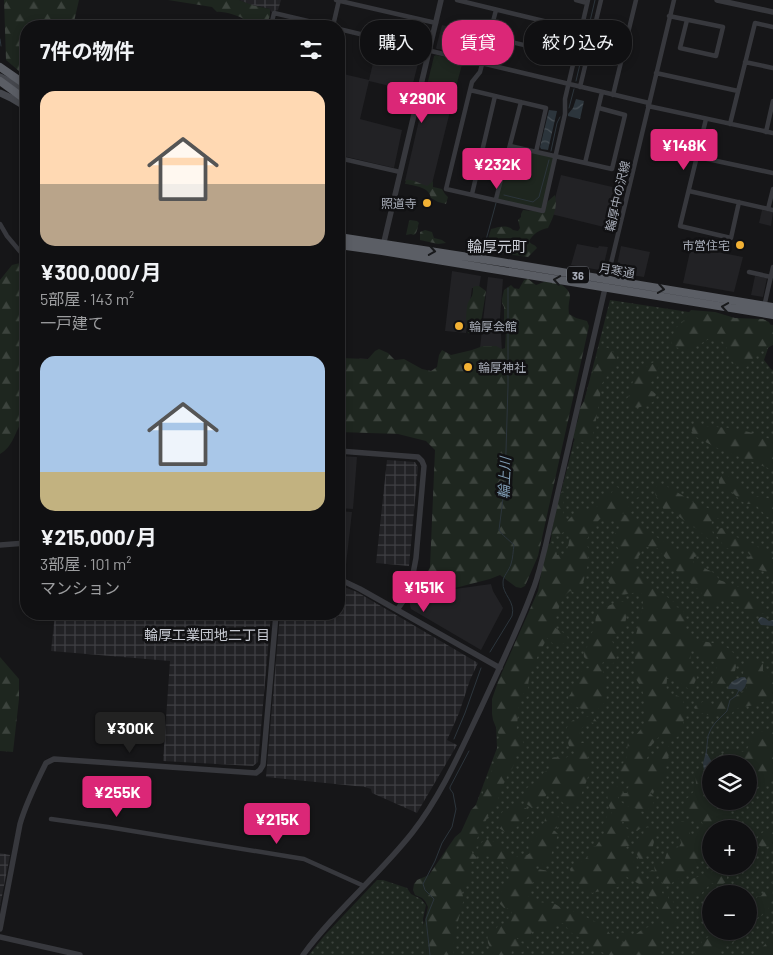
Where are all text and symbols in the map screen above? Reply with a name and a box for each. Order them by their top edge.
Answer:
chip: 購入 [360,20,432,65]
chip: 賃貸 [442,20,514,65]
chip: 絞り込み [524,20,632,65]
icon: filters [297,36,325,64]
text: 7件の物件 [40,38,134,63]
pin: ¥290K [387,82,457,124]
text: ¥290K [398,88,446,107]
icon: home [138,124,228,214]
pin: ¥148K [649,128,719,171]
text: ¥148K [662,135,707,154]
pin: ¥232K [462,148,532,190]
text: ¥232K [473,154,521,173]
street label: 輪厚中の沢線 [602,159,632,233]
place label: 照道寺 [381,196,417,210]
marker: 照道寺 [421,197,433,209]
district label: 輪厚元町 [467,237,527,255]
place label: 市営住宅 [682,238,730,252]
marker: 市営住宅 [734,239,746,251]
one-way arrow [427,246,436,256]
text: ¥300,000/月 [40,259,162,284]
street label: 月寒通 [598,260,636,280]
road number: 36 [567,266,589,284]
one-way arrow [553,275,561,285]
one-way arrow [657,283,665,293]
text: 5部屋 · 143 m² [40,289,134,308]
one-way arrow [721,302,729,312]
text: 一戸建て [40,313,104,332]
place label: 輪厚会館 [469,319,517,333]
marker: 輪厚会館 [453,320,465,332]
place label: 輪厚神社 [478,360,526,374]
marker: 輪厚神社 [462,361,474,373]
icon: home [138,389,228,479]
water label: 輪上川 [494,455,514,499]
text: ¥215,000/月 [40,524,157,549]
text: 3部屋 · 101 m² [40,554,131,573]
pin: ¥151K [389,570,459,613]
text: ¥151K [404,577,444,596]
text: マンション [40,578,120,597]
district label: 輪厚工業団地二丁目 [144,626,270,643]
pin: ¥300K [95,712,165,754]
text: ¥300K [106,718,154,737]
map controls [702,755,757,940]
button: layers [702,755,757,810]
pin: ¥255K [82,776,152,818]
text: ¥255K [93,782,141,801]
pin: ¥215K [242,802,312,845]
text: ¥215K [255,809,299,828]
button: + [702,820,757,875]
button: − [702,885,757,940]

